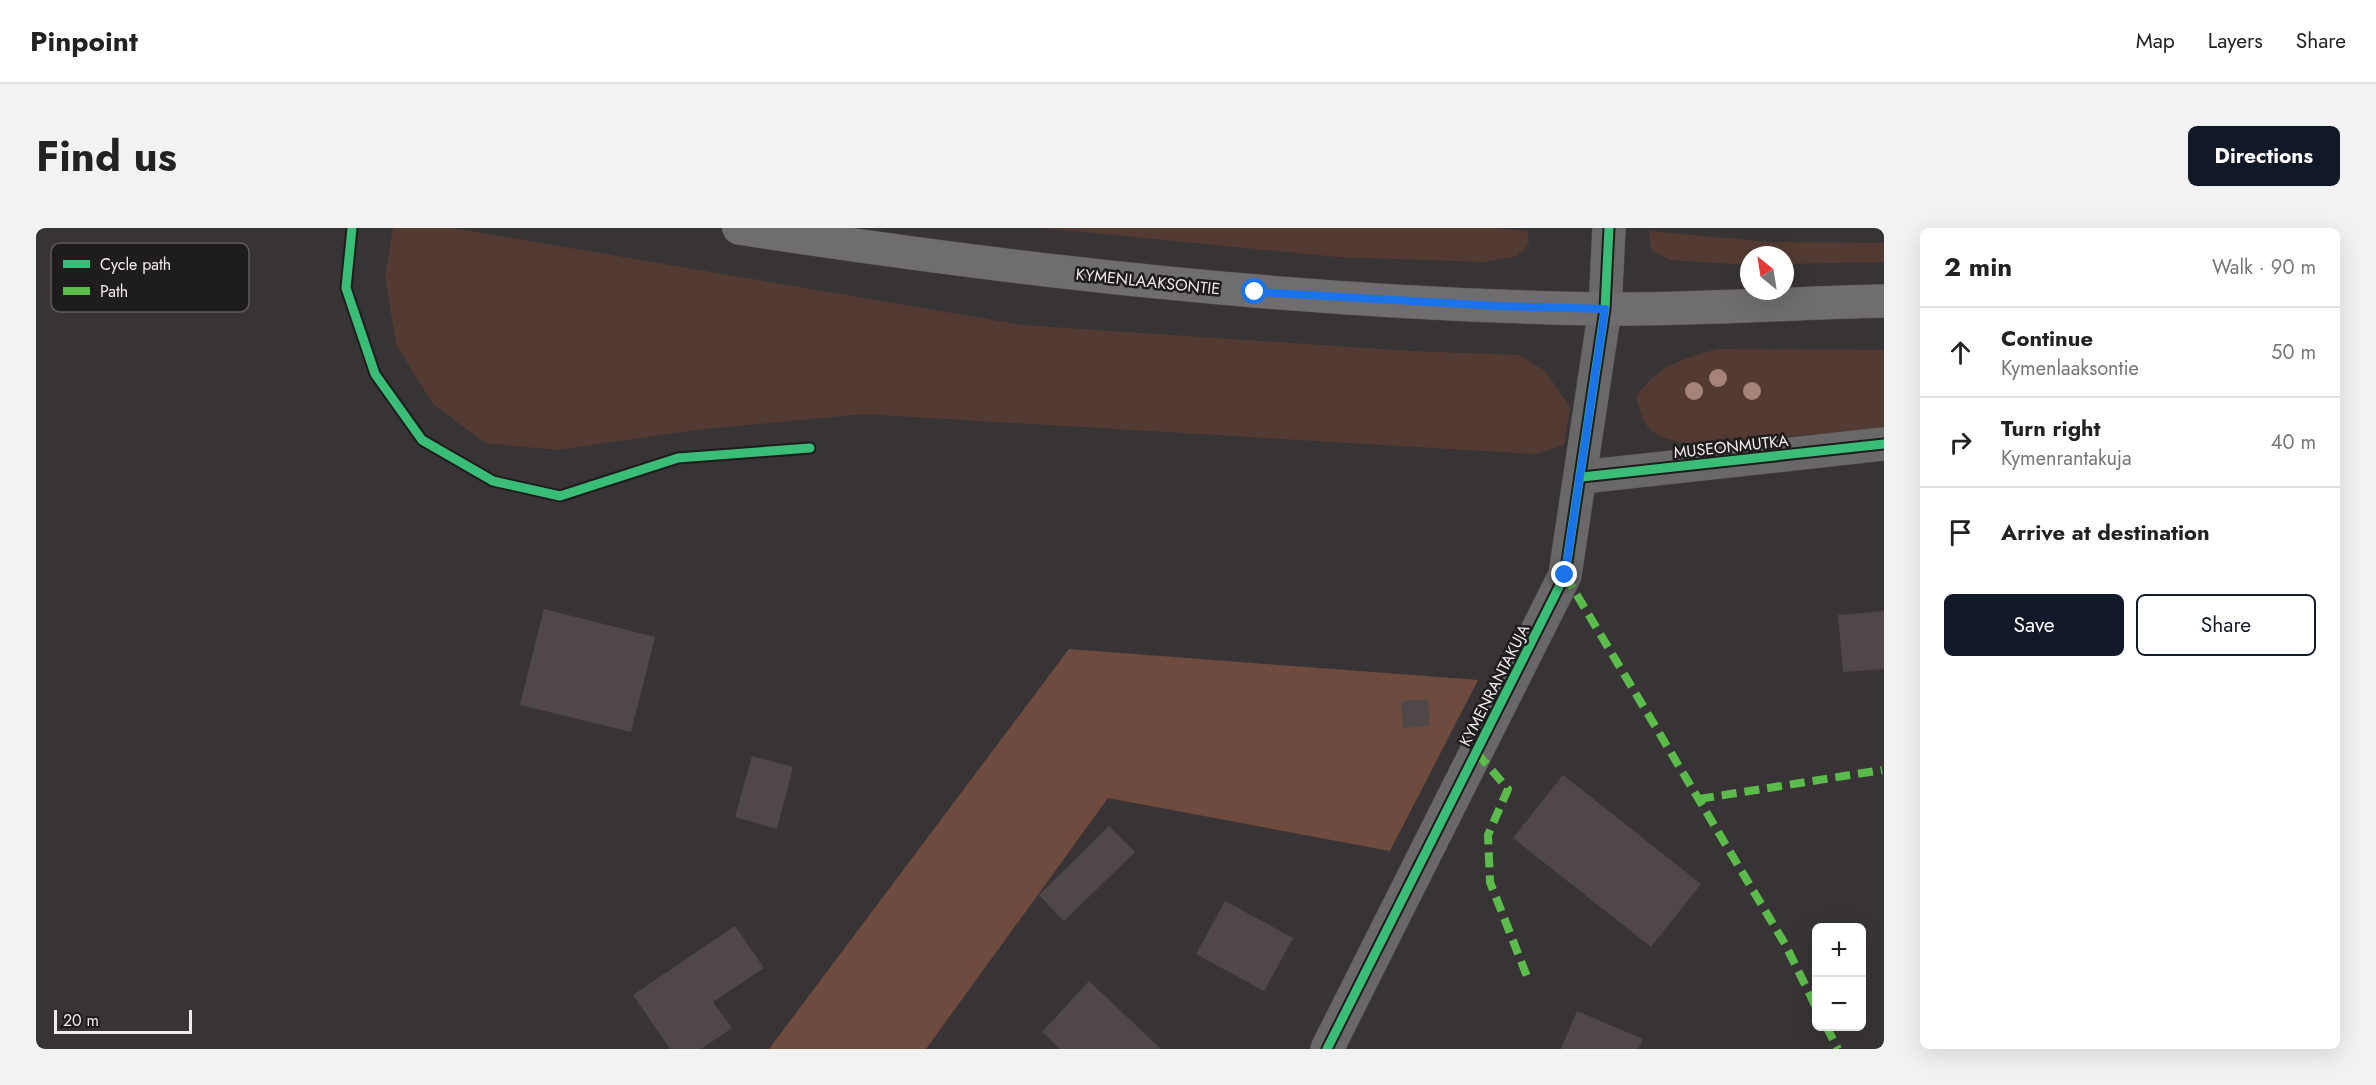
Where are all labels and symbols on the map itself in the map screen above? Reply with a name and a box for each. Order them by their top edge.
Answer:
legend [51,243,249,312]
north arrow [1740,246,1794,300]
text: Cycle path [100,253,171,276]
street label: KYMENLAAKSONTIE [1075,262,1221,301]
route start [1241,278,1267,304]
text: Path [100,280,128,303]
street label: MUSEONMUTKA [1672,429,1790,464]
route end [1551,561,1577,587]
street label: KYMENRANTAKUJA [1454,620,1535,750]
scale bar [54,1007,192,1034]

